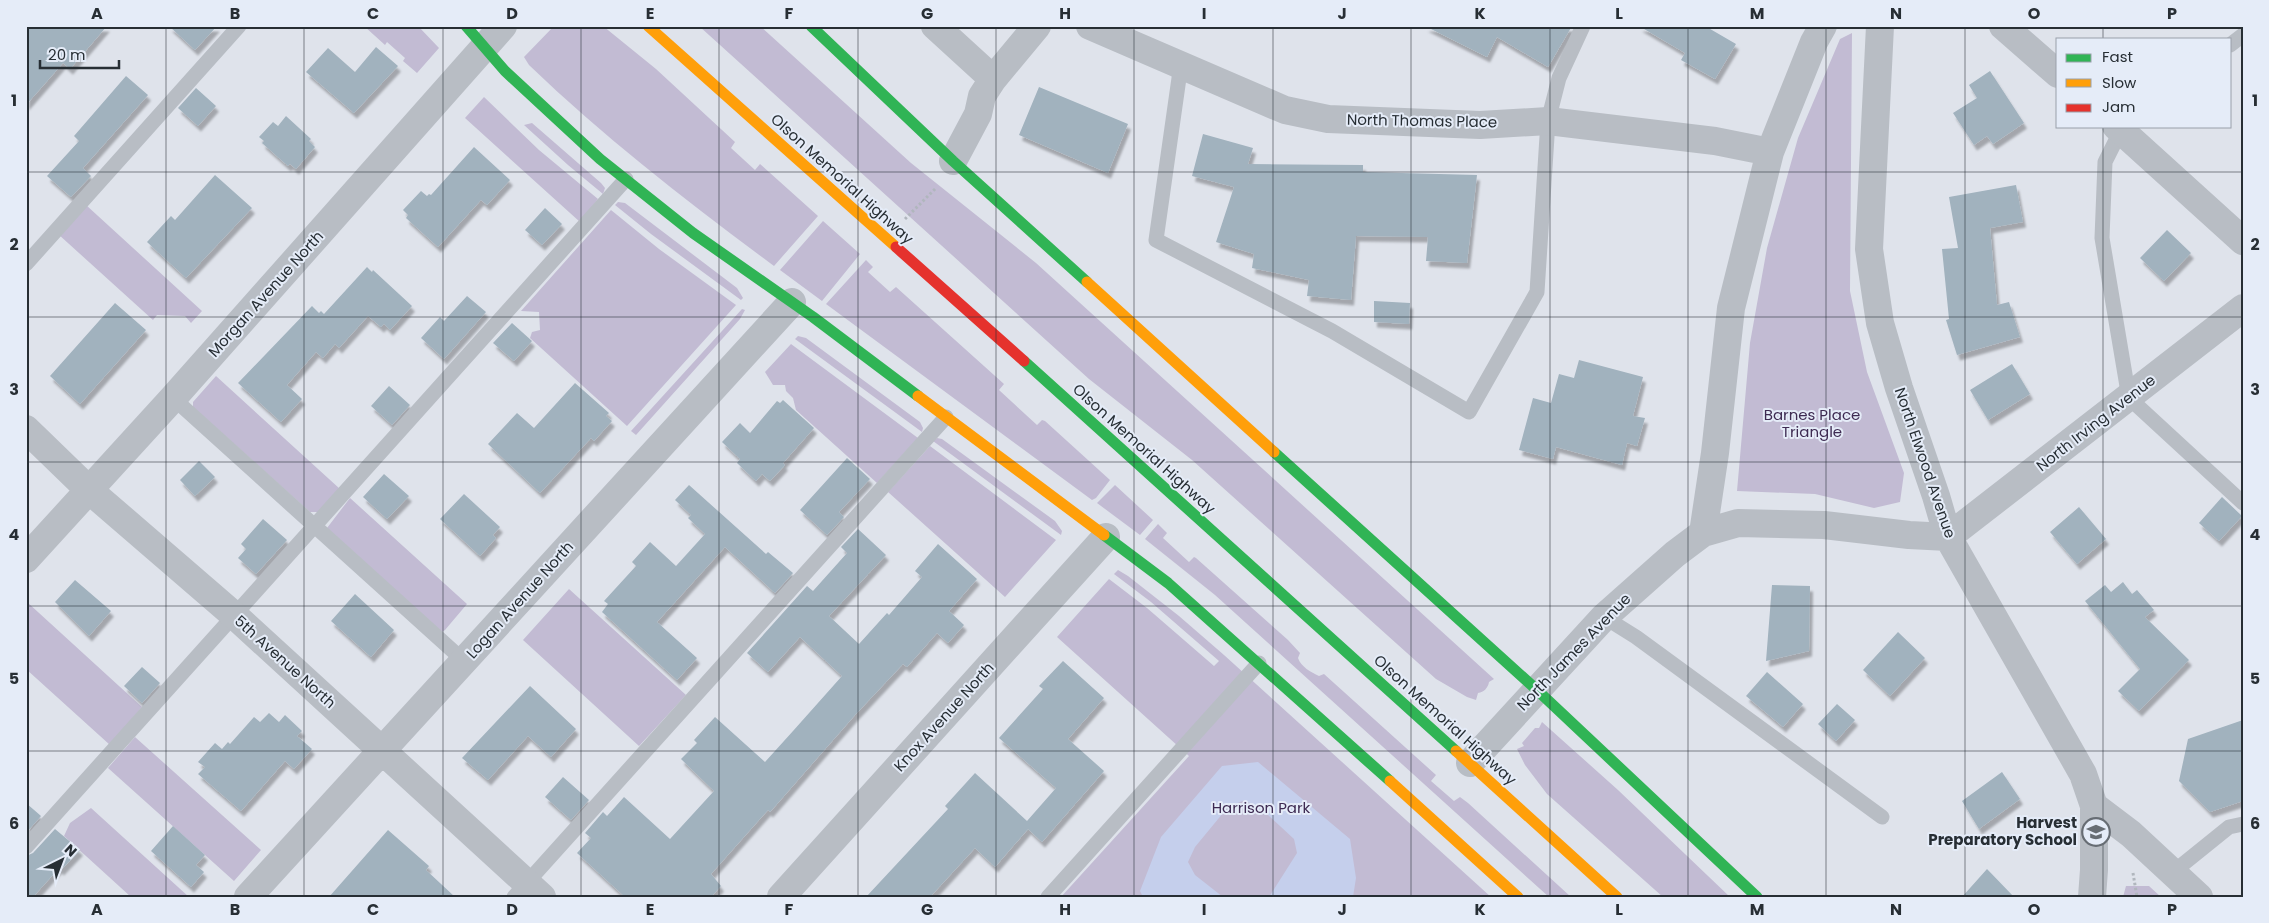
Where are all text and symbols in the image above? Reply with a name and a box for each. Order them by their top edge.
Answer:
text: A [91,2,103,25]
text: B [230,2,240,25]
text: C [367,2,379,25]
text: D [506,2,518,25]
text: E [646,2,654,25]
text: F [785,2,794,25]
text: G [921,2,933,25]
text: H [1059,2,1071,25]
text: I [1202,2,1206,25]
text: J [1337,2,1347,25]
text: K [1474,2,1486,25]
text: L [1615,2,1623,25]
text: M [1750,2,1764,25]
text: N [1890,2,1902,25]
text: O [2028,2,2041,25]
text: P [2167,2,2177,25]
scale bar [40,38,119,70]
legend [2056,38,2232,128]
text: 20 m [48,44,86,65]
text: Fast [2102,46,2133,67]
text: Slow [2102,72,2137,93]
text: 1 [11,89,17,112]
text: 1 [2252,89,2258,112]
text: Jam [2102,96,2136,117]
street label: Olson Memorial Highway [766,109,919,249]
street label: North Thomas Place [1347,109,1497,132]
street label: Morgan Avenue North [203,226,328,361]
text: 2 [9,233,19,256]
text: 2 [2250,233,2260,256]
street label: North Irving Avenue [2032,369,2160,476]
text: 3 [9,378,19,401]
text: 3 [2250,378,2260,401]
street label: Olson Memorial Highway [1068,379,1221,519]
street label: North Elwood Avenue [1890,385,1961,541]
park label: Barnes Place Triangle [1764,404,1860,442]
text: 4 [9,523,20,546]
text: 4 [2250,523,2261,546]
street label: Logan Avenue North [461,536,578,663]
street label: North James Avenue [1512,588,1635,715]
street label: 5th Avenue North [230,610,341,713]
street label: Olson Memorial Highway [1369,650,1522,790]
street label: Knox Avenue North [889,657,998,776]
text: 5 [9,667,19,690]
text: 5 [2250,667,2260,690]
park label: Harrison Park [1212,797,1311,818]
text: 6 [9,812,19,835]
place label: Harvest Preparatory School [1928,812,2077,850]
text: 6 [2250,812,2260,835]
school or university icon: Harvest Preparatory School [2081,817,2111,847]
north arrow [38,836,88,886]
text: N [60,839,81,861]
text: A [91,898,103,921]
text: B [230,898,240,921]
text: C [367,898,379,921]
text: D [506,898,518,921]
text: E [646,898,654,921]
text: F [785,898,794,921]
text: G [921,898,933,921]
text: H [1059,898,1071,921]
text: I [1202,898,1206,921]
text: J [1337,898,1347,921]
text: K [1474,898,1486,921]
text: L [1615,898,1623,921]
text: M [1750,898,1764,921]
text: N [1890,898,1902,921]
text: O [2028,898,2041,921]
text: P [2167,898,2177,921]

